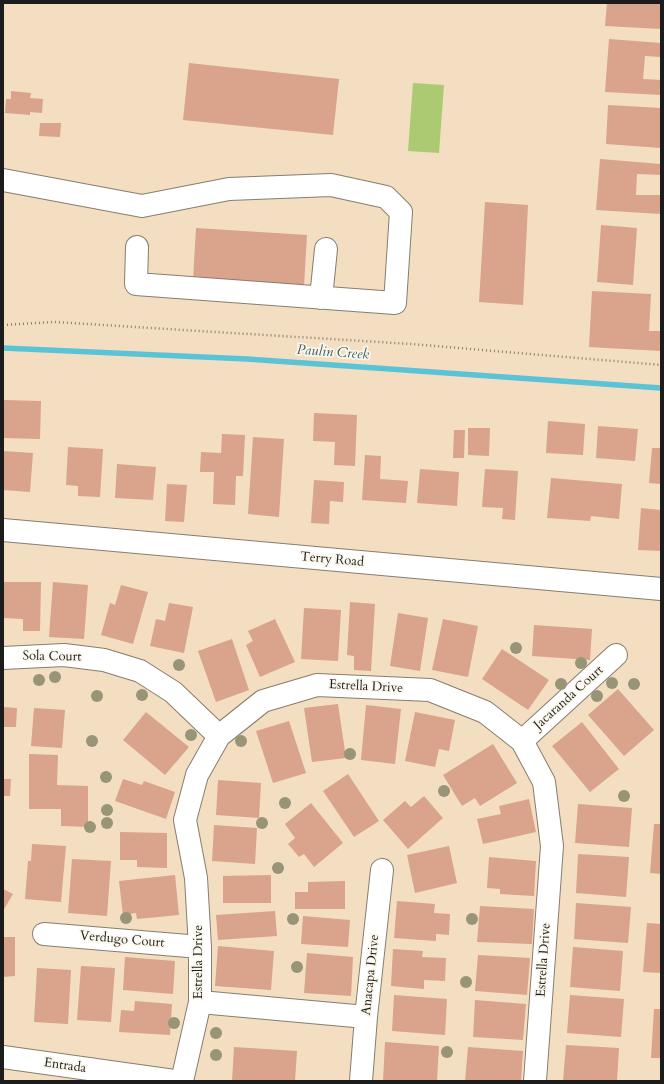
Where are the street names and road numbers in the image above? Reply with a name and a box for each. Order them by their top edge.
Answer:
street label: Terry Road [300,549,364,571]
street label: Sola Court [22,649,82,665]
street label: Jacaranda Court [531,663,607,733]
street label: Estrella Drive [328,677,404,697]
street label: Estrella Drive [534,922,554,998]
street label: Estrella Drive [191,925,207,999]
street label: Verdugo Court [79,929,165,951]
street label: Anacapa Drive [359,934,383,1016]
street label: Entrada [43,1055,87,1077]

